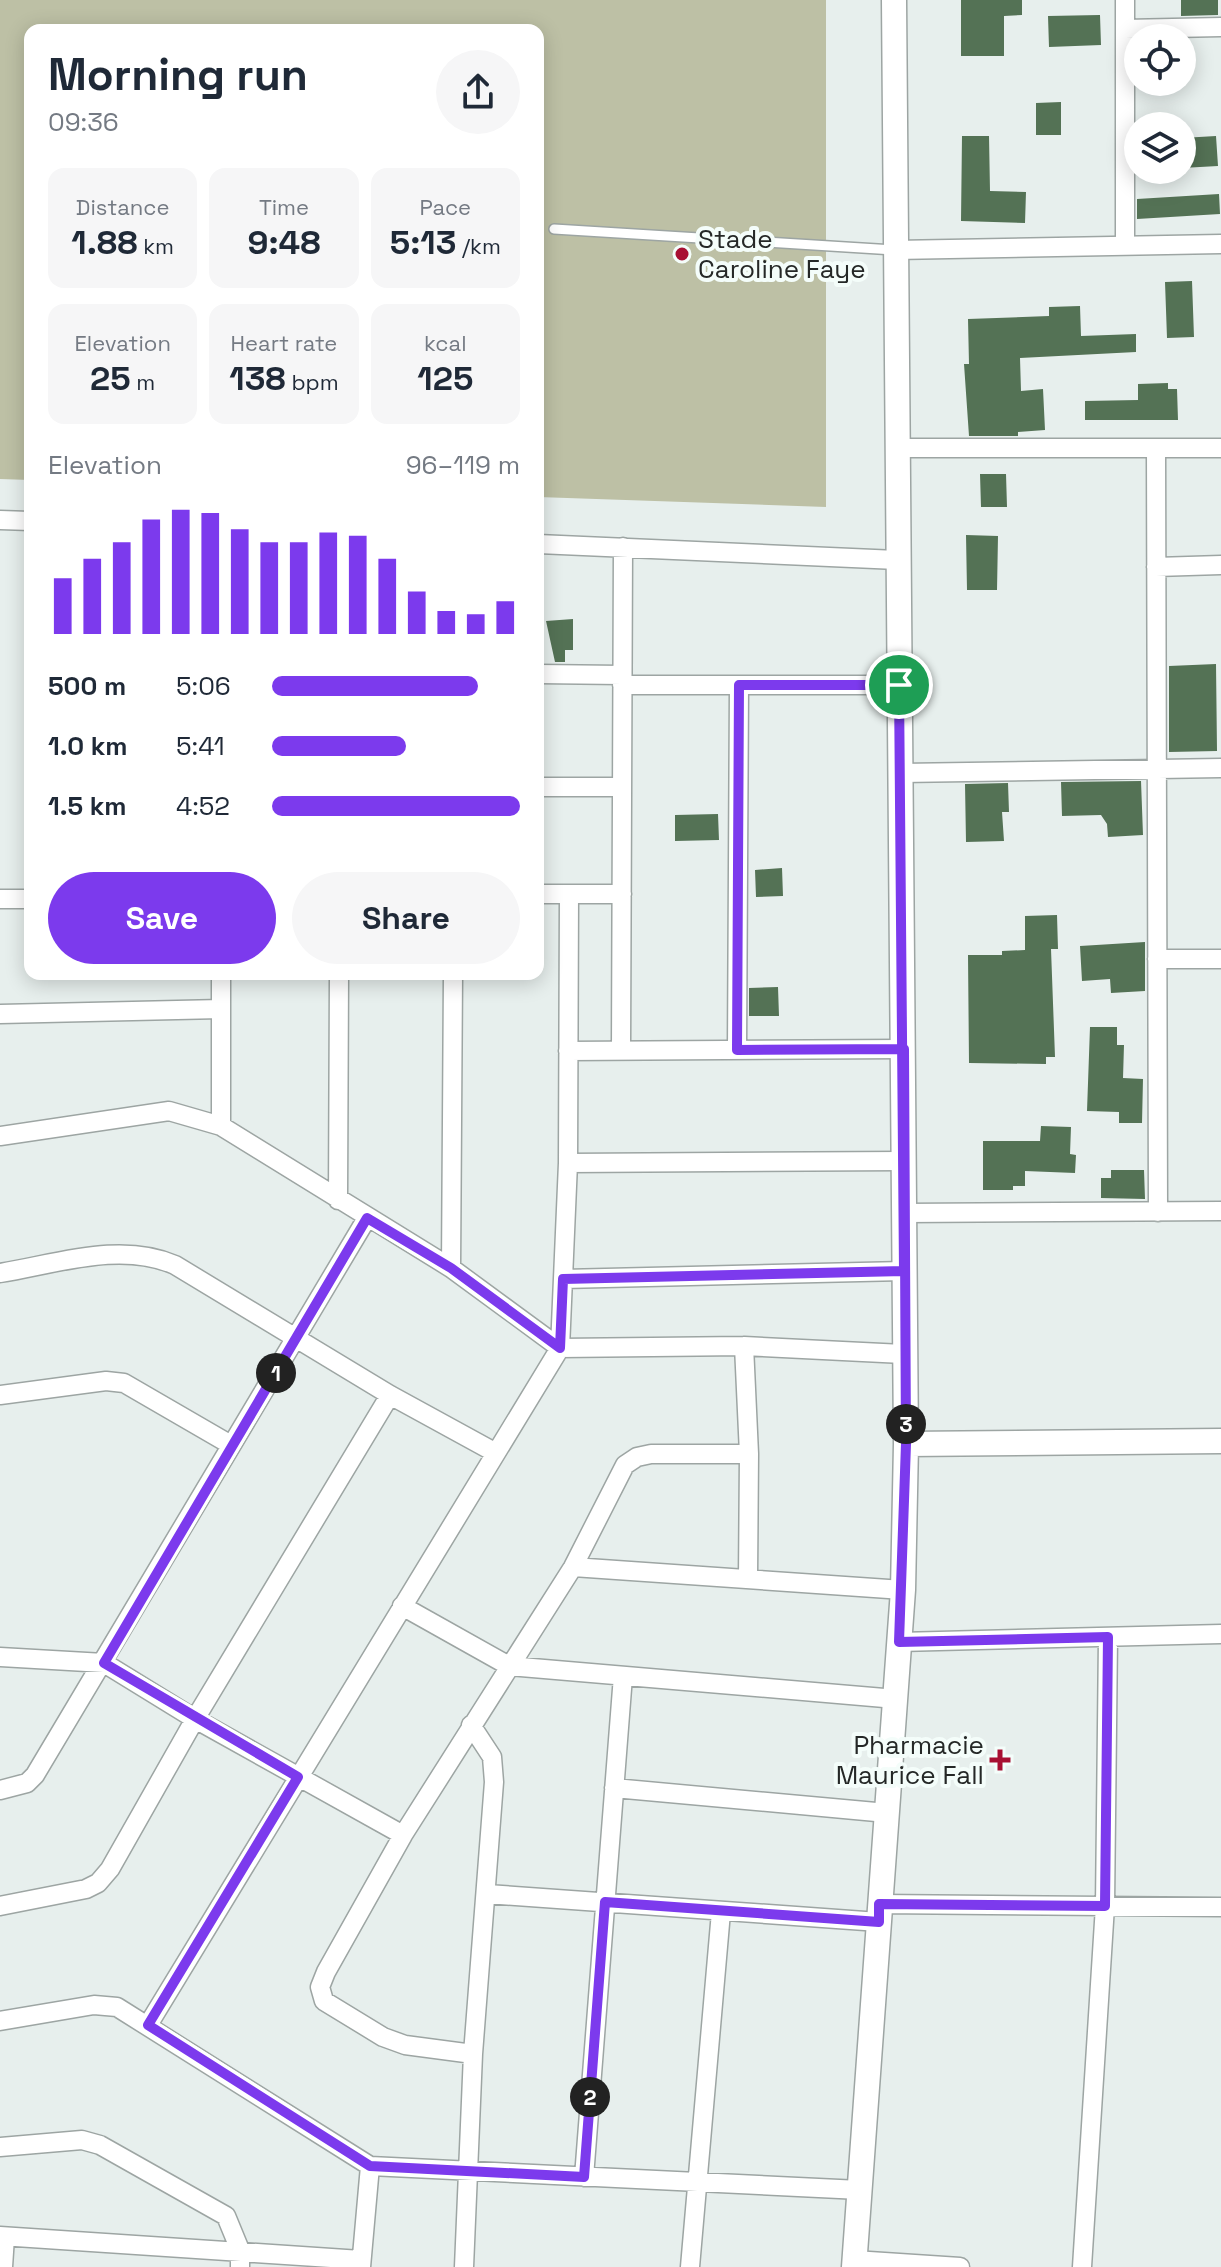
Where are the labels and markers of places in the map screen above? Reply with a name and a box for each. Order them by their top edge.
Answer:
place label: Stade Caroline Faye [698,222,866,286]
marker: Stade Caroline Faye [673,245,691,263]
pin [865,651,933,719]
pin: 1 [256,1353,296,1393]
pin: 3 [886,1404,926,1444]
place label: Pharmacie Maurice Fall [836,1728,984,1792]
marker: Pharmacie Maurice Fall [991,1751,1009,1769]
pin: 2 [570,2077,610,2117]

